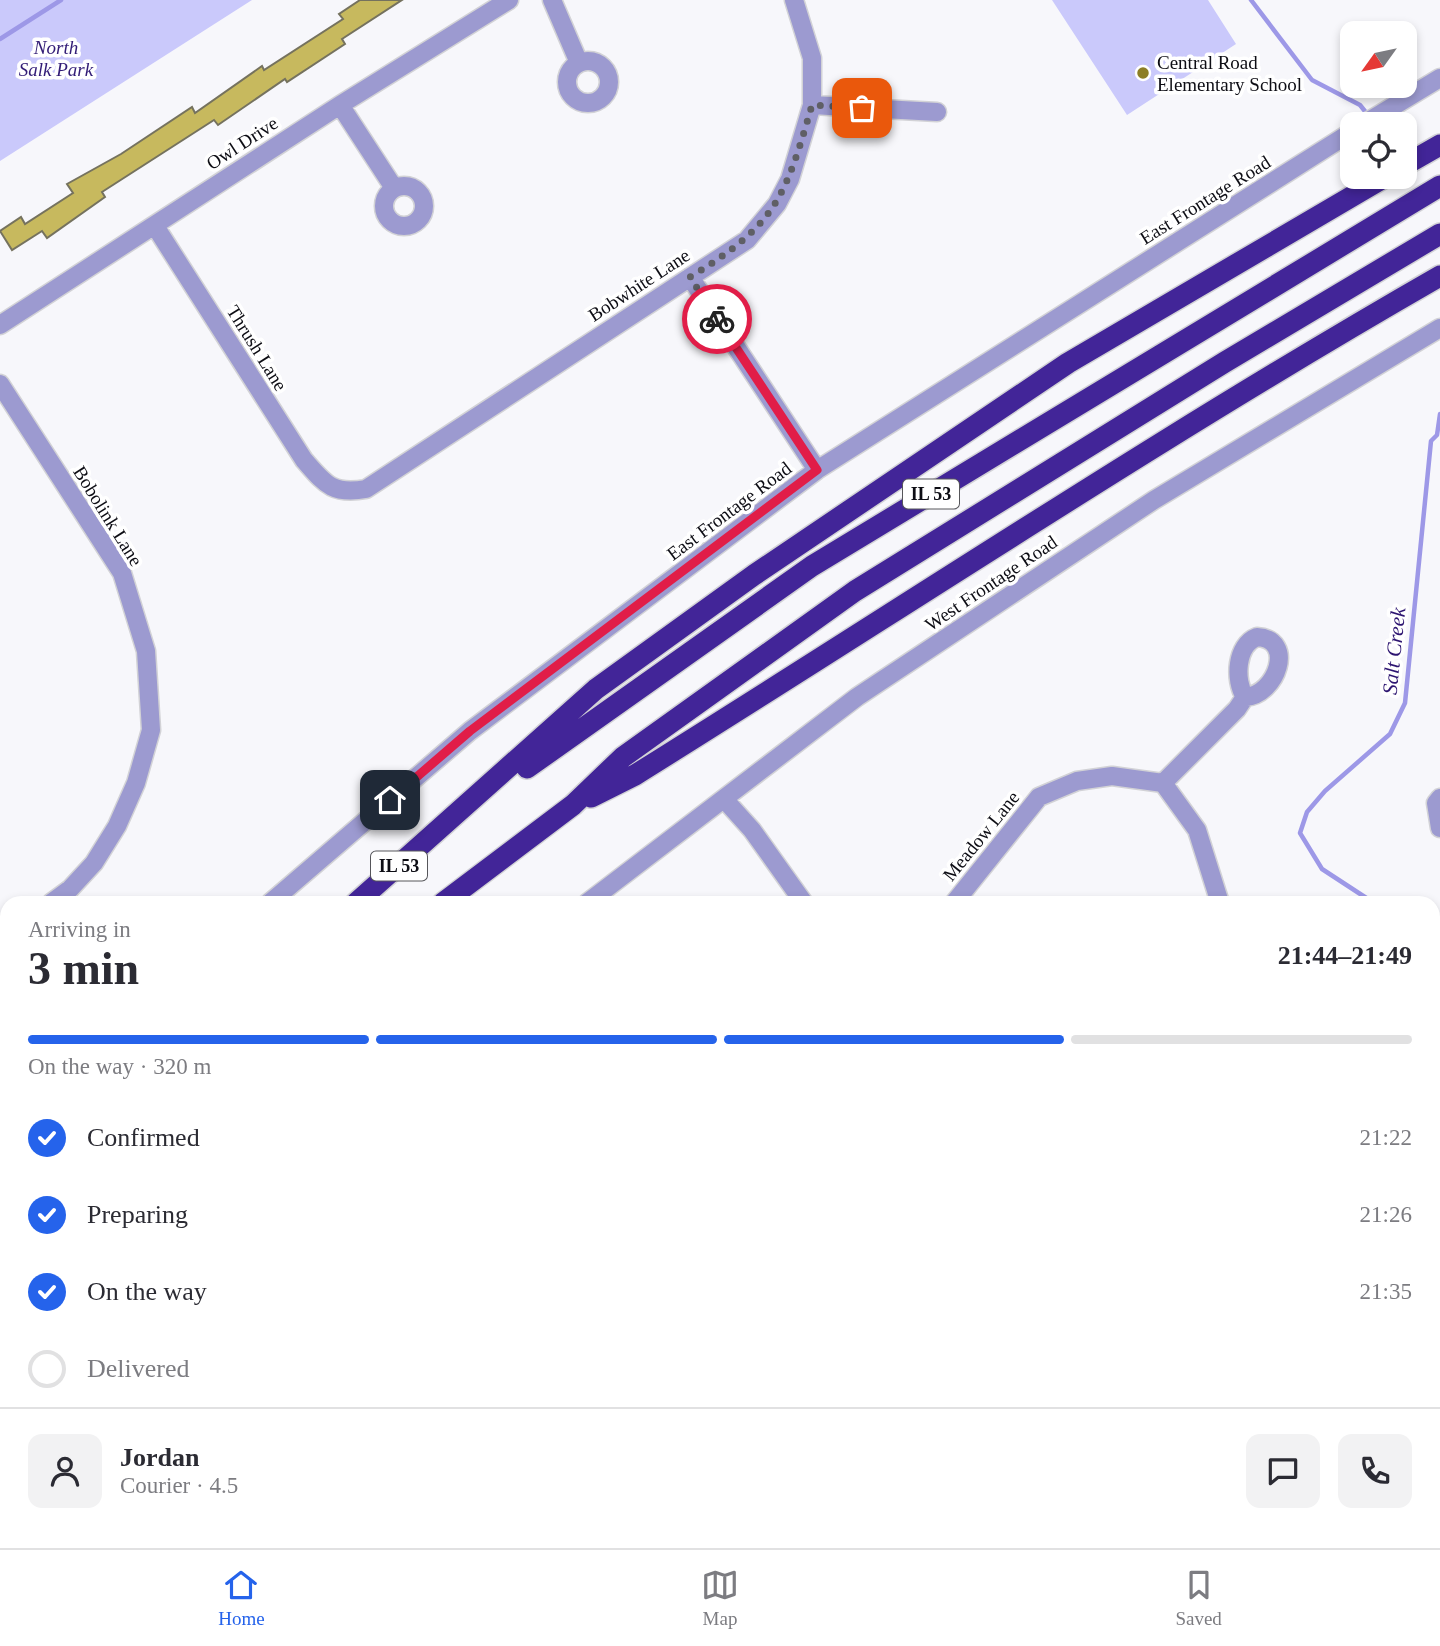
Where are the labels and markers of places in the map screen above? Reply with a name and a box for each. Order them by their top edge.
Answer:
place label: Central Road Elementary School [1157,52,1302,95]
marker: Central Road Elementary School [1135,65,1151,81]
pin [832,78,892,138]
pin [360,770,420,830]

